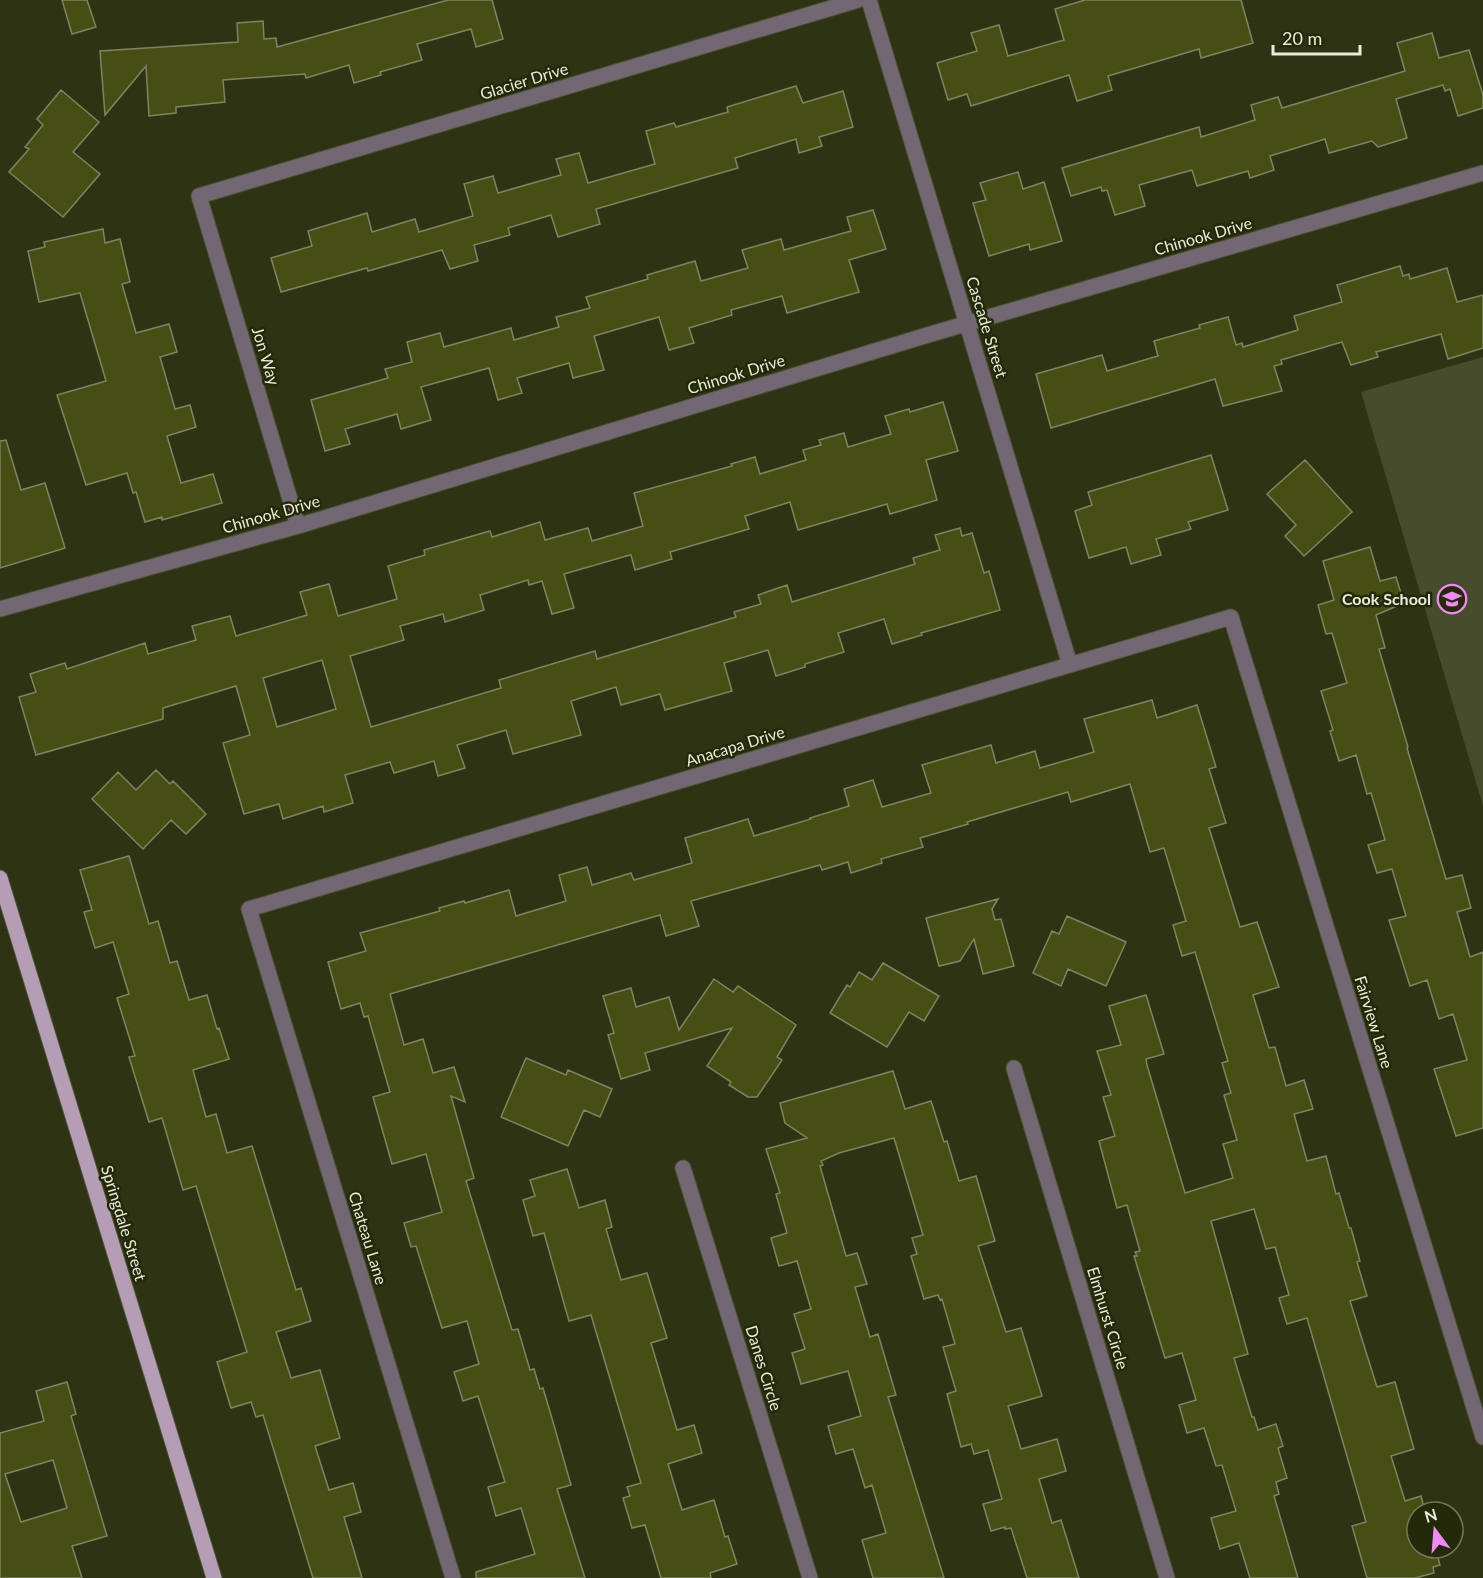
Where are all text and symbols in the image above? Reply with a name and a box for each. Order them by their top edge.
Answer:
scale bar [1273,18,1360,56]
text: 20 m [1282,27,1322,49]
street label: Glacier Drive [478,58,570,103]
street label: Chinook Drive [1152,212,1254,259]
street label: Cascade Street [963,274,1012,380]
street label: Jon Way [249,324,285,388]
street label: Chinook Drive [685,350,787,397]
street label: Chinook Drive [220,490,322,537]
school or university icon: Cook School [1436,583,1468,615]
place label: Cook School [1342,589,1431,608]
street label: Anacapa Drive [683,721,787,770]
street label: Fairview Lane [1351,973,1398,1070]
street label: Springdale Street [98,1163,151,1283]
street label: Chateau Lane [345,1189,392,1287]
street label: Elmhurst Circle [1084,1264,1133,1371]
street label: Danes Circle [742,1323,786,1413]
north arrow [1405,1500,1465,1560]
text: N [1422,1504,1439,1526]

